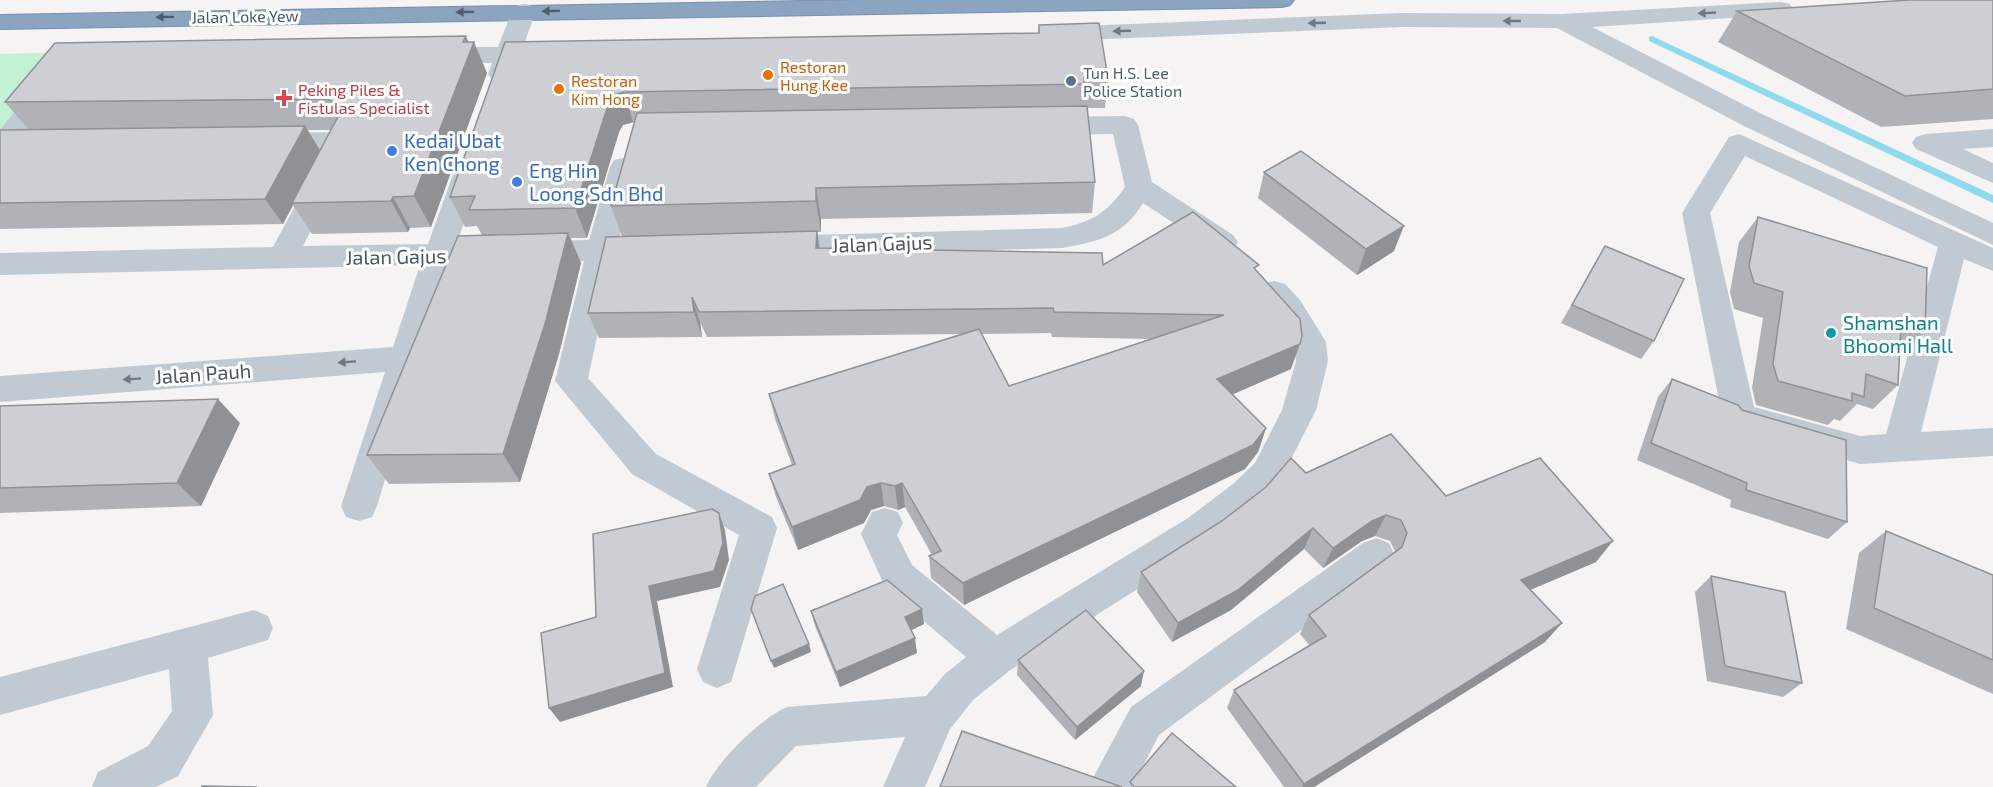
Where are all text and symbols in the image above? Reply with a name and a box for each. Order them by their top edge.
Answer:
street label: Jalan Loke Yew [191,6,299,26]
one-way arrow [542,6,561,16]
one-way arrow [456,7,475,17]
one-way arrow [1697,9,1716,18]
one-way arrow [156,12,175,22]
one-way arrow [1502,16,1521,25]
one-way arrow [1307,19,1326,28]
one-way arrow [1113,27,1132,36]
place label: Restoran Hung Kee [780,57,848,94]
place label: Tun H.S. Lee Police Station [1083,63,1182,100]
marker: Restoran Hung Kee [761,68,775,82]
place label: Restoran Kim Hong [571,71,640,108]
marker: Tun H.S. Lee Police Station [1064,74,1078,88]
place label: Peking Piles & Fistulas Specialist [298,80,430,117]
marker: Restoran Kim Hong [552,82,566,96]
marker: Peking Piles & Fistulas Specialist [275,89,293,107]
place label: Kedai Ubat Ken Chong [404,128,502,175]
marker: Kedai Ubat Ken Chong [385,144,399,158]
place label: Eng Hin Loong Sdn Bhd [529,158,663,205]
marker: Eng Hin Loong Sdn Bhd [510,175,524,189]
street label: Jalan Gajus [831,229,933,257]
street label: Jalan Gajus [345,243,447,269]
place label: Shamshan Bhoomi Hall [1843,310,1953,357]
marker: Shamshan Bhoomi Hall [1824,326,1838,340]
one-way arrow [338,357,357,367]
street label: Jalan Pauh [154,358,252,388]
one-way arrow [122,374,141,383]

